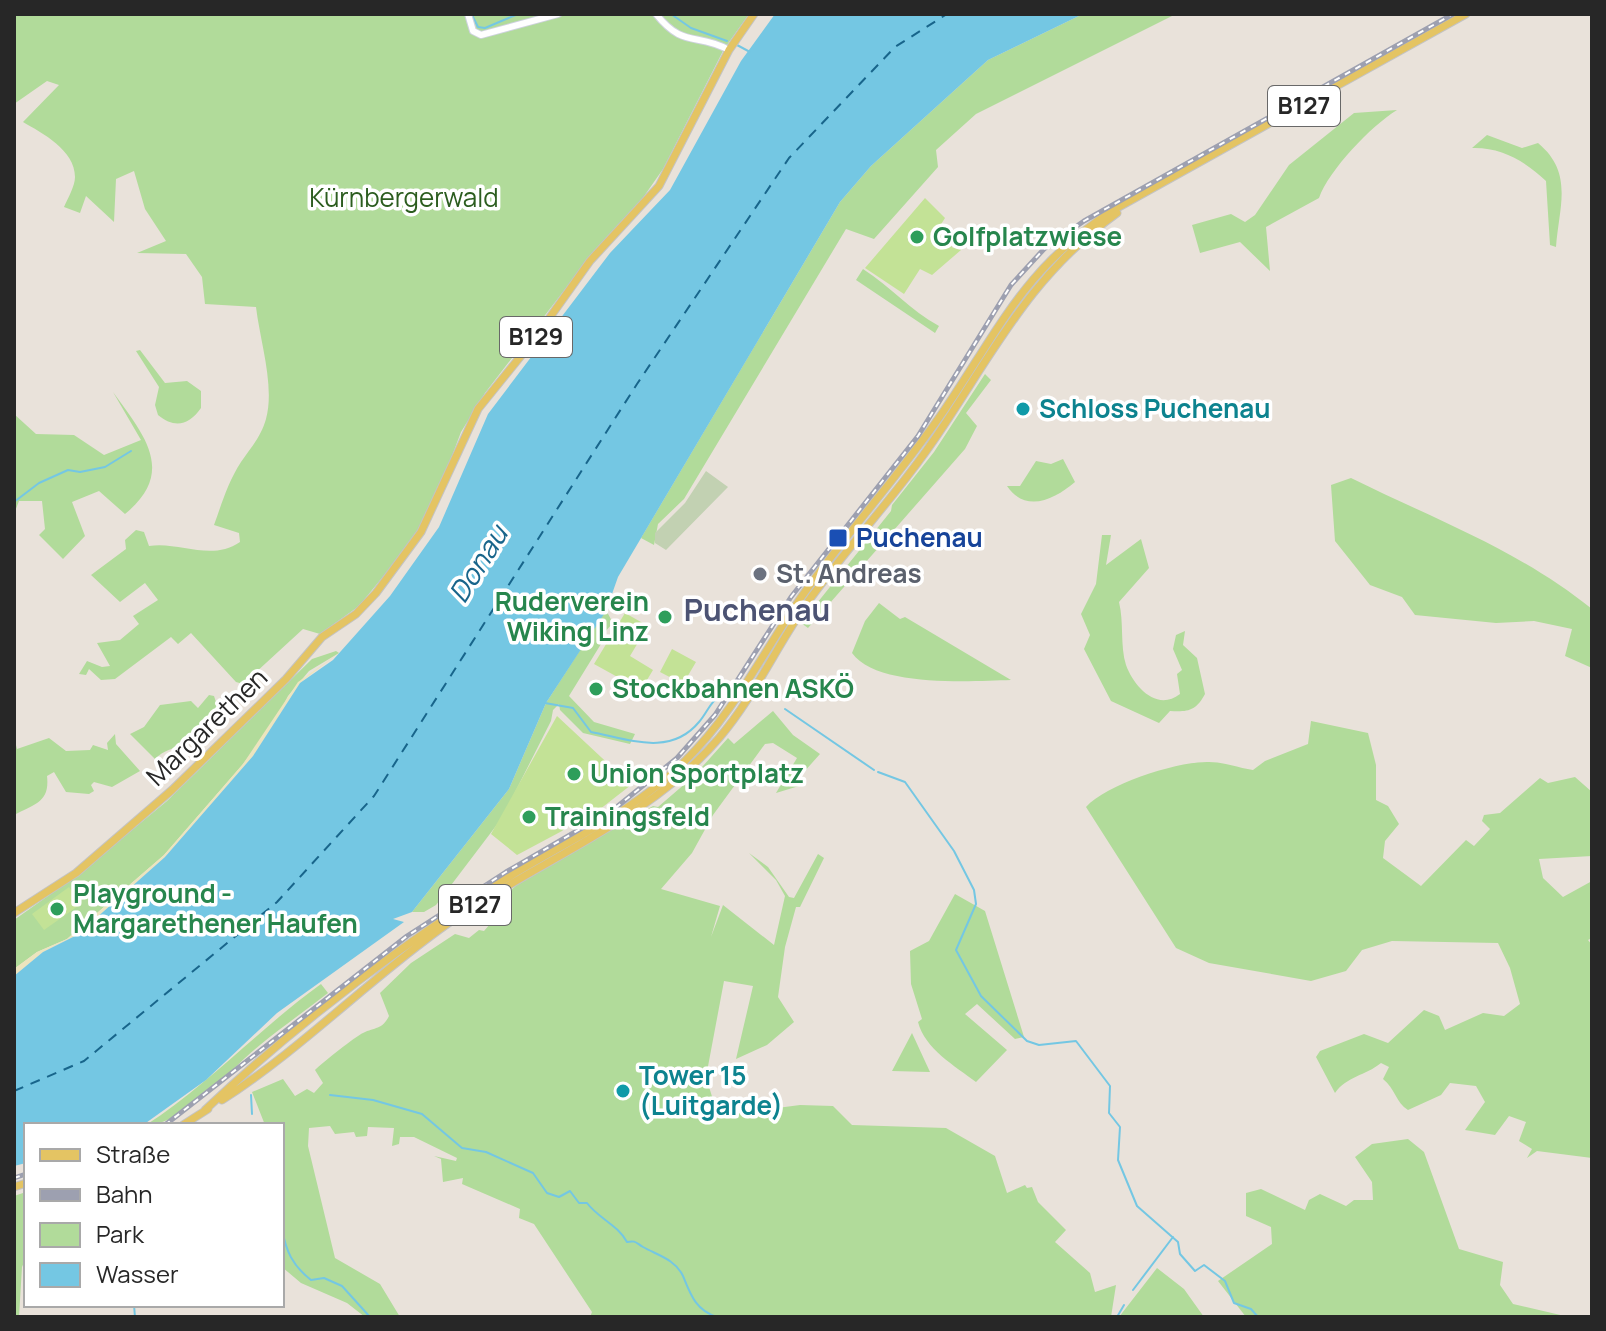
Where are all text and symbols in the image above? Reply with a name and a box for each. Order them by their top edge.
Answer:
road number: B127 [1268,86,1340,126]
park label: Kürnbergerwald [309,179,499,215]
place label: Golfplatzwiese [933,218,1122,254]
marker: Golfplatzwiese [908,228,926,246]
road number: B129 [500,317,572,357]
place label: Schloss Puchenau [1039,390,1271,426]
marker: Schloss Puchenau [1014,400,1032,418]
water label: Donau [439,516,517,609]
place label: Puchenau [856,519,983,555]
marker: Puchenau [827,527,849,549]
place label: St. Andreas [776,555,922,591]
marker: St. Andreas [751,565,769,583]
place label: Ruderverein Wiking Linz [495,583,649,649]
district label: Puchenau [684,589,830,630]
marker: Ruderverein Wiking Linz [656,608,674,626]
street label: Margarethen [138,659,275,793]
place label: Stockbahnen ASKÖ [612,670,854,706]
marker: Stockbahnen ASKÖ [587,680,605,698]
place label: Union Sportplatz [590,755,804,791]
marker: Union Sportplatz [565,765,583,783]
place label: Trainingsfeld [545,798,710,834]
marker: Trainingsfeld [520,808,538,826]
place label: Playground - Margarethener Haufen [73,875,358,941]
road number: B127 [439,885,511,925]
marker: Playground - Margarethener Haufen [48,900,66,918]
place label: Tower 15 (Luitgarde) [639,1057,783,1123]
marker: Tower 15 (Luitgarde) [614,1082,632,1100]
legend [24,1123,284,1307]
text: Straße [96,1137,170,1170]
text: Bahn [96,1177,153,1210]
text: Park [96,1217,145,1250]
text: Wasser [96,1257,179,1290]

